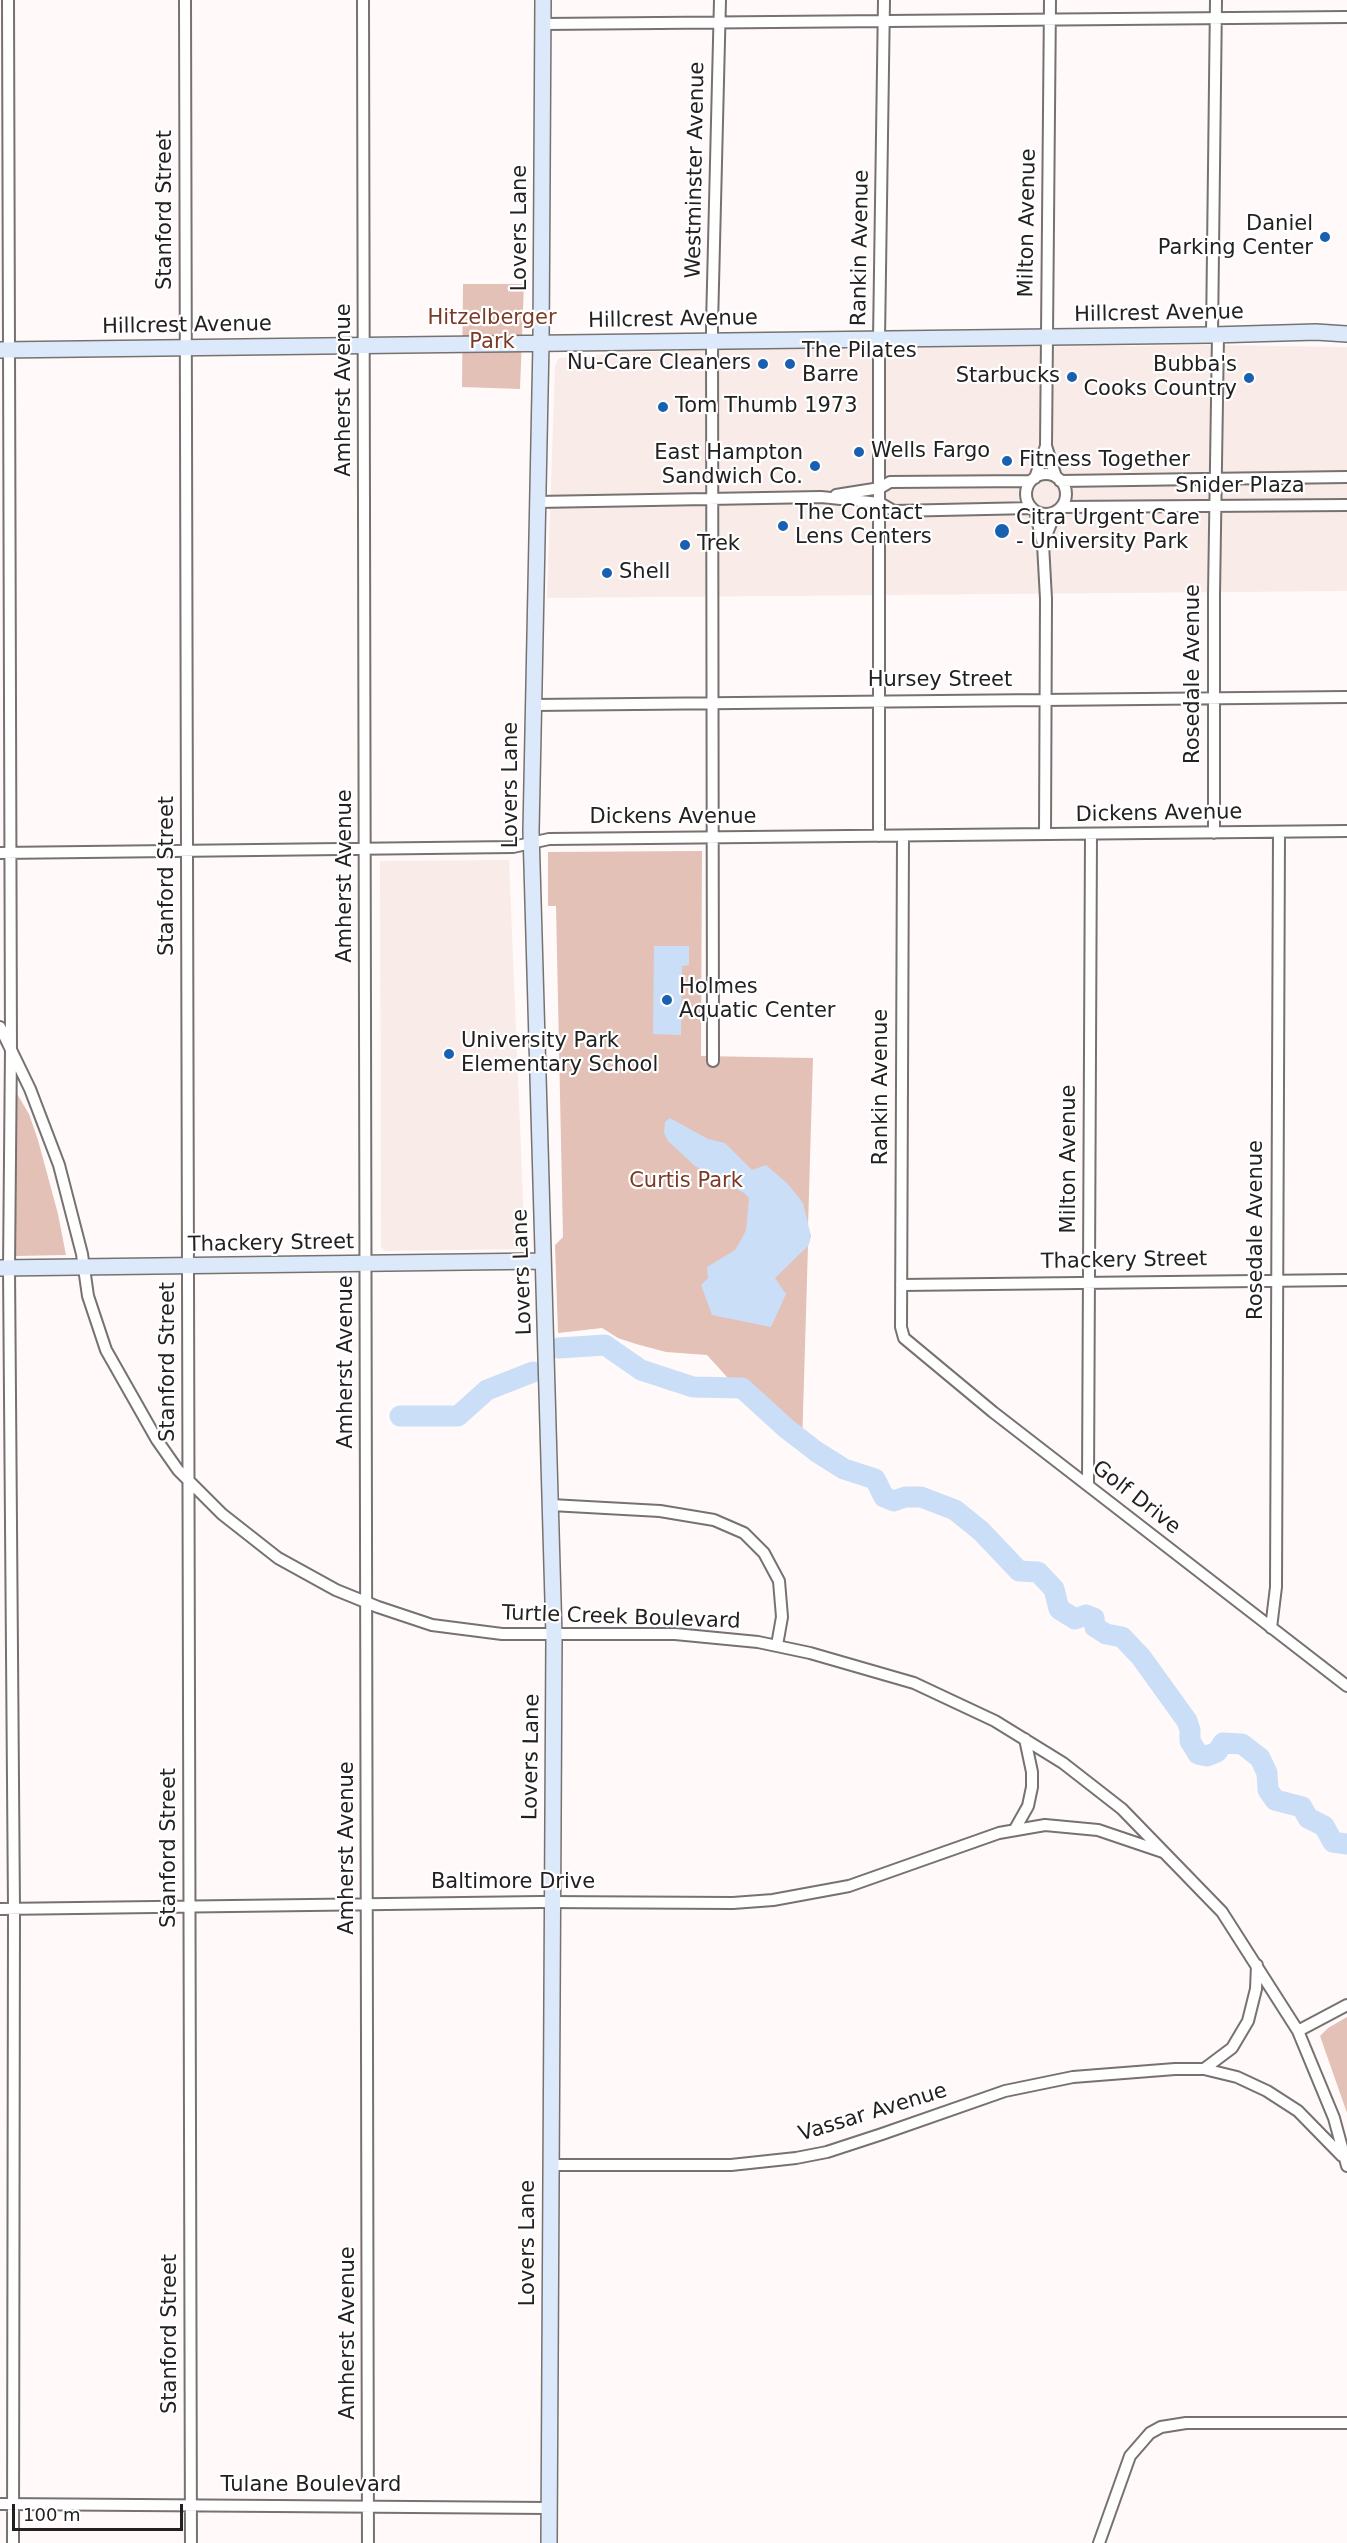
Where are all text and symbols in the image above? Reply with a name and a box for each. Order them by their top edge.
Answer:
street label: Westminster Avenue [682,61,710,279]
street label: Stanford Street [153,130,179,290]
street label: Milton Avenue [1014,148,1042,298]
street label: Lovers Lane [508,165,534,291]
street label: Rankin Avenue [847,170,875,326]
place label: Daniel Parking Center [1158,212,1313,262]
marker: Daniel Parking Center [1318,230,1332,244]
street label: Hillcrest Avenue [1074,300,1244,328]
street label: Amherst Avenue [332,303,358,477]
park label: Hitzelberger Park [427,306,557,356]
street label: Hillcrest Avenue [588,306,758,334]
street label: Hillcrest Avenue [102,312,272,340]
place label: The Pilates Barre [802,339,917,389]
place label: Nu-Care Cleaners [567,351,751,377]
place label: Bubba's Cooks Country [1083,353,1237,403]
marker: Nu-Care Cleaners [756,357,770,371]
marker: The Pilates Barre [783,357,797,371]
place label: Starbucks [956,364,1060,390]
marker: Starbucks [1065,370,1079,384]
marker: Bubba's Cooks Country [1242,371,1256,385]
place label: Tom Thumb 1973 [675,394,858,420]
marker: Tom Thumb 1973 [656,400,670,414]
place label: Wells Fargo [871,439,990,465]
place label: East Hampton Sandwich Co. [654,441,803,491]
marker: Wells Fargo [852,445,866,459]
place label: Fitness Together [1019,448,1190,474]
marker: Fitness Together [1000,454,1014,468]
marker: East Hampton Sandwich Co. [808,459,822,473]
street label: Snider Plaza [1175,474,1305,500]
place label: The Contact Lens Centers [795,501,932,551]
place label: Citra Urgent Care - University Park [1016,506,1200,556]
marker: The Contact Lens Centers [776,519,790,533]
marker: Citra Urgent Care - University Park [993,522,1011,540]
place label: Trek [697,532,740,558]
marker: Trek [678,538,692,552]
place label: Shell [619,560,670,586]
marker: Shell [600,566,614,580]
street label: Rosedale Avenue [1181,584,1207,764]
street label: Hursey Street [868,668,1012,694]
street label: Lovers Lane [499,722,525,848]
street label: Amherst Avenue [333,789,359,963]
street label: Stanford Street [155,796,181,956]
street label: Dickens Avenue [1075,800,1243,828]
street label: Dickens Avenue [590,805,756,831]
place label: Holmes Aquatic Center [679,975,835,1025]
marker: Holmes Aquatic Center [660,993,674,1007]
street label: Rankin Avenue [869,1009,895,1165]
place label: University Park Elementary School [461,1029,658,1079]
marker: University Park Elementary School [442,1047,456,1061]
street label: Milton Avenue [1057,1085,1083,1233]
street label: Rosedale Avenue [1244,1140,1270,1320]
park label: Curtis Park [629,1169,743,1195]
street label: Lovers Lane [508,1208,538,1336]
street label: Thackery Street [188,1230,354,1258]
street label: Thackery Street [1041,1247,1207,1275]
street label: Amherst Avenue [334,1275,360,1449]
street label: Stanford Street [156,1282,182,1442]
street label: Golf Drive [1087,1456,1185,1540]
street label: Turtle Creek Boulevard [501,1601,741,1635]
street label: Lovers Lane [518,1694,546,1820]
street label: Amherst Avenue [335,1761,361,1935]
street label: Stanford Street [157,1768,183,1928]
street label: Baltimore Drive [431,1870,595,1896]
street label: Vassar Avenue [796,2078,950,2148]
street label: Lovers Lane [516,2180,542,2306]
street label: Amherst Avenue [336,2246,362,2420]
street label: Stanford Street [158,2254,184,2414]
street label: Tulane Boulevard [221,2473,401,2499]
scale bar [15,2492,186,2530]
text: 100 m [23,2504,81,2525]

